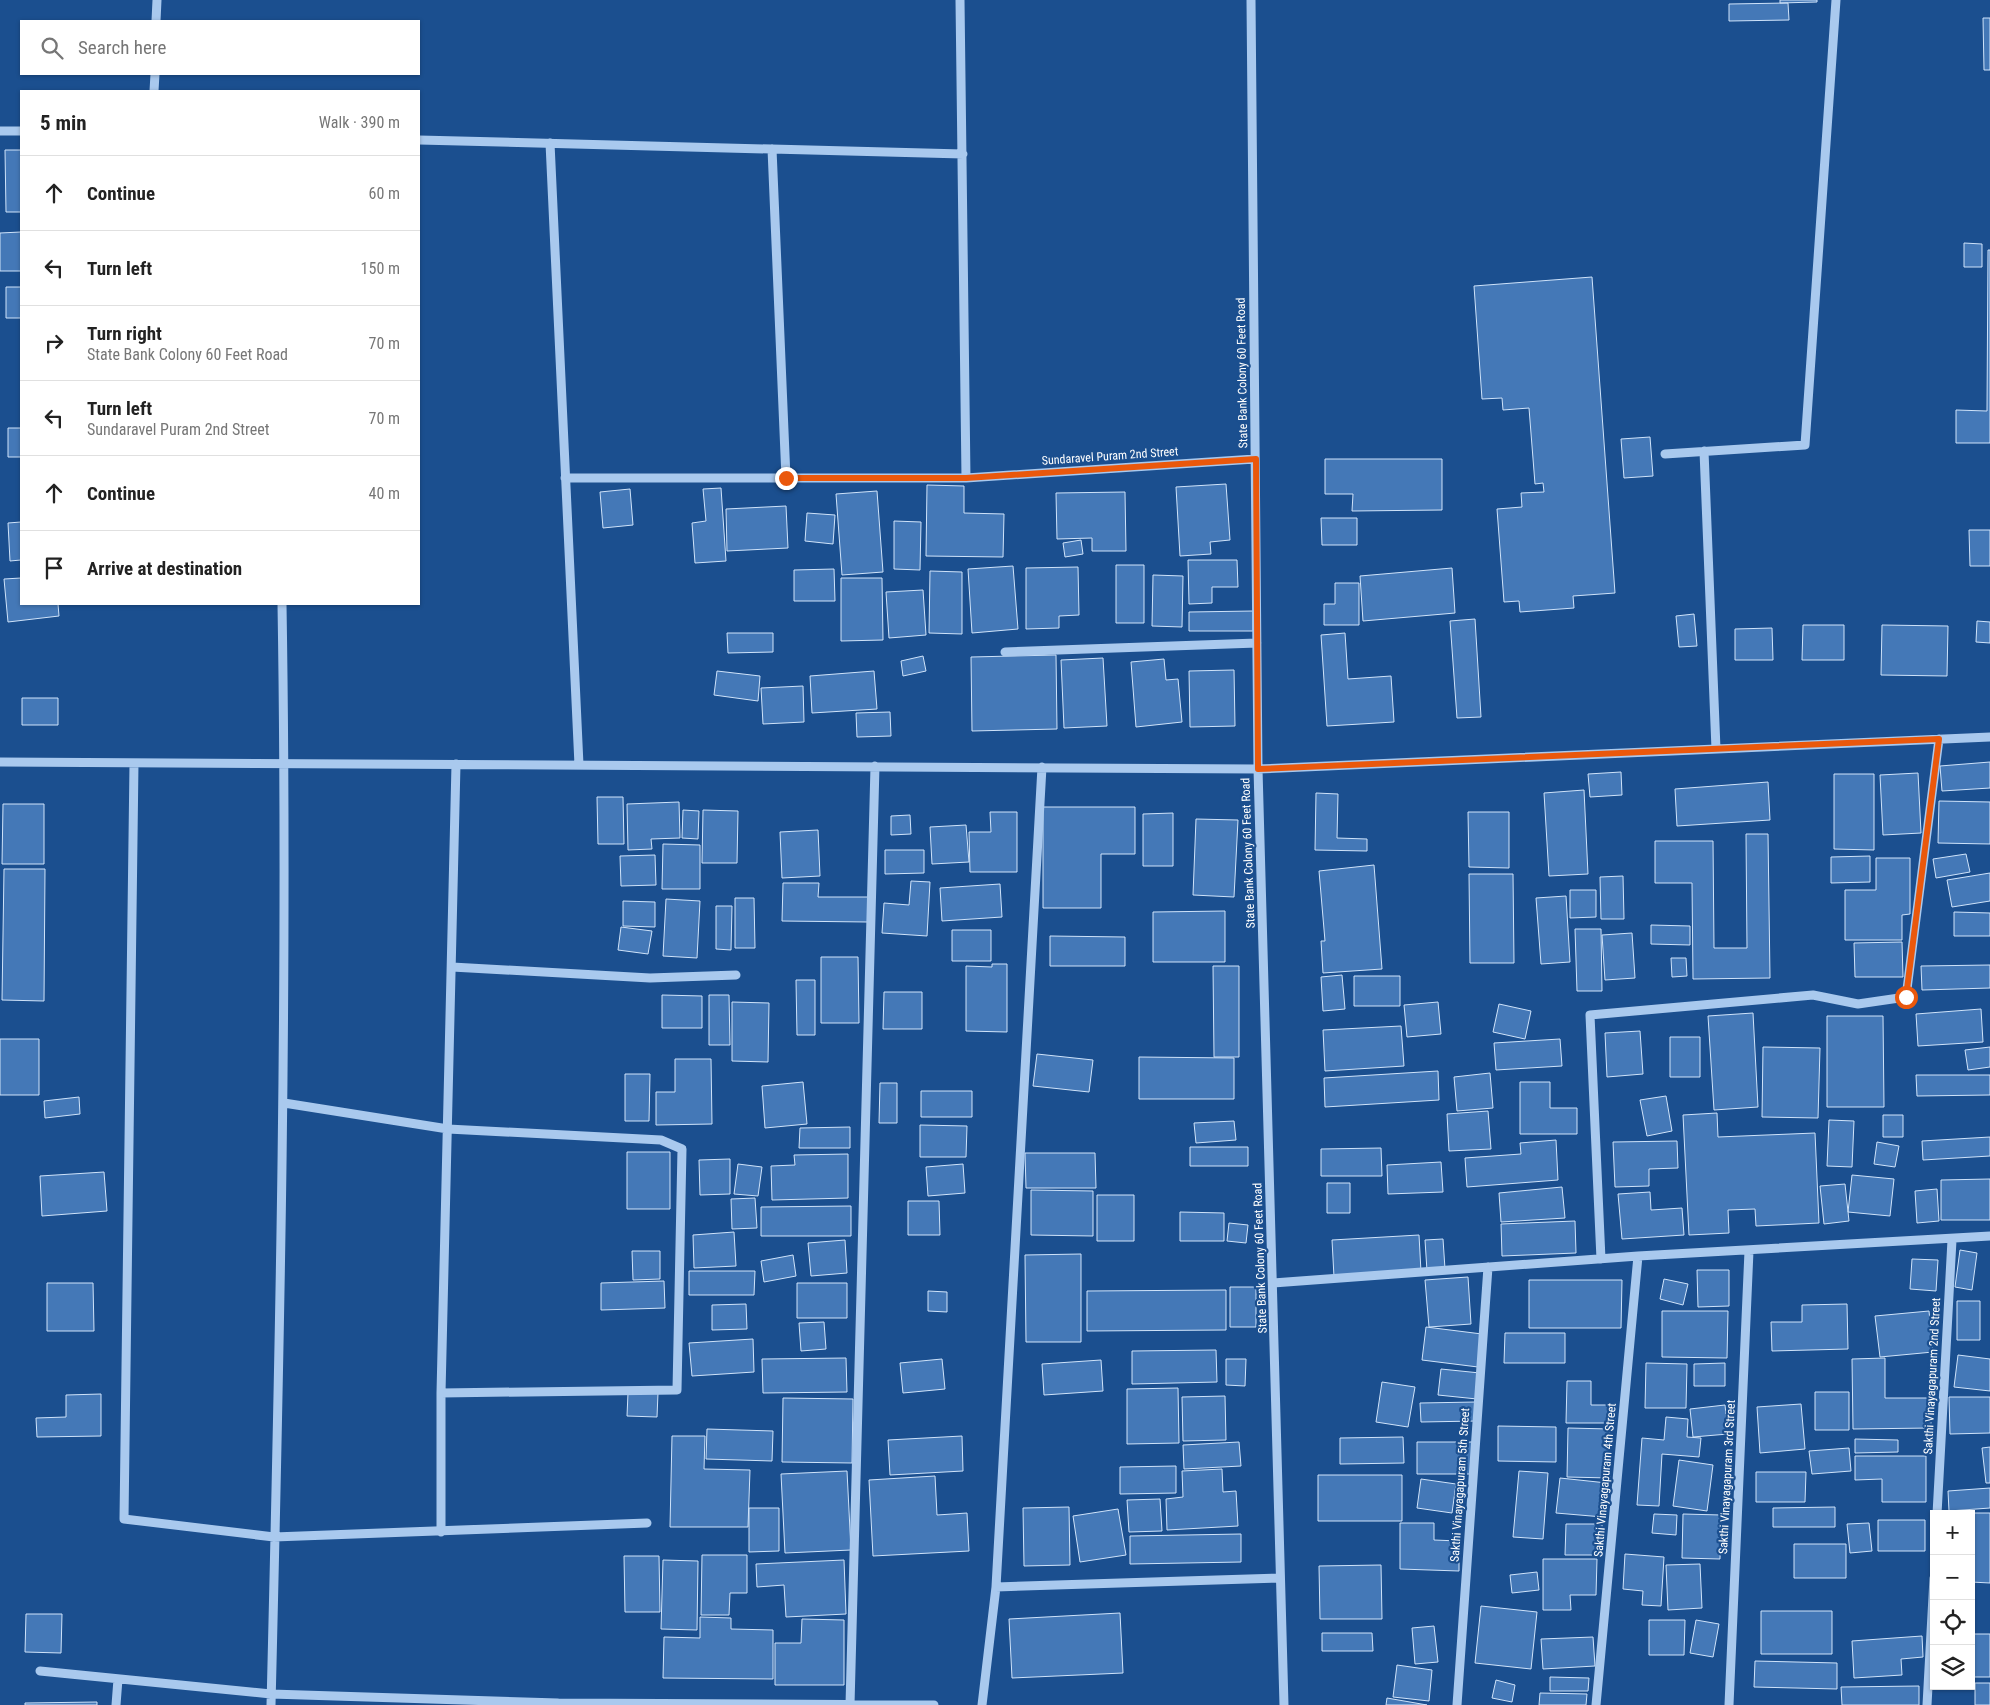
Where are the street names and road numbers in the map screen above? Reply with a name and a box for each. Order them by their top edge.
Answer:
street label: State Bank Colony 60 Feet Road [1234,297,1250,449]
street label: Sundaravel Puram 2nd Street [1041,444,1179,468]
street label: State Bank Colony 60 Feet Road [1238,777,1258,929]
street label: State Bank Colony 60 Feet Road [1250,1182,1270,1334]
street label: Sakthi Vinayagapuram 2nd Street [1921,1297,1943,1455]
street label: Sakthi Vinayagapuram 3rd Street [1716,1399,1738,1555]
street label: Sakthi Vinayagapuram 4th Street [1591,1402,1619,1557]
street label: Sakthi Vinayagapuram 5th Street [1448,1407,1472,1562]

